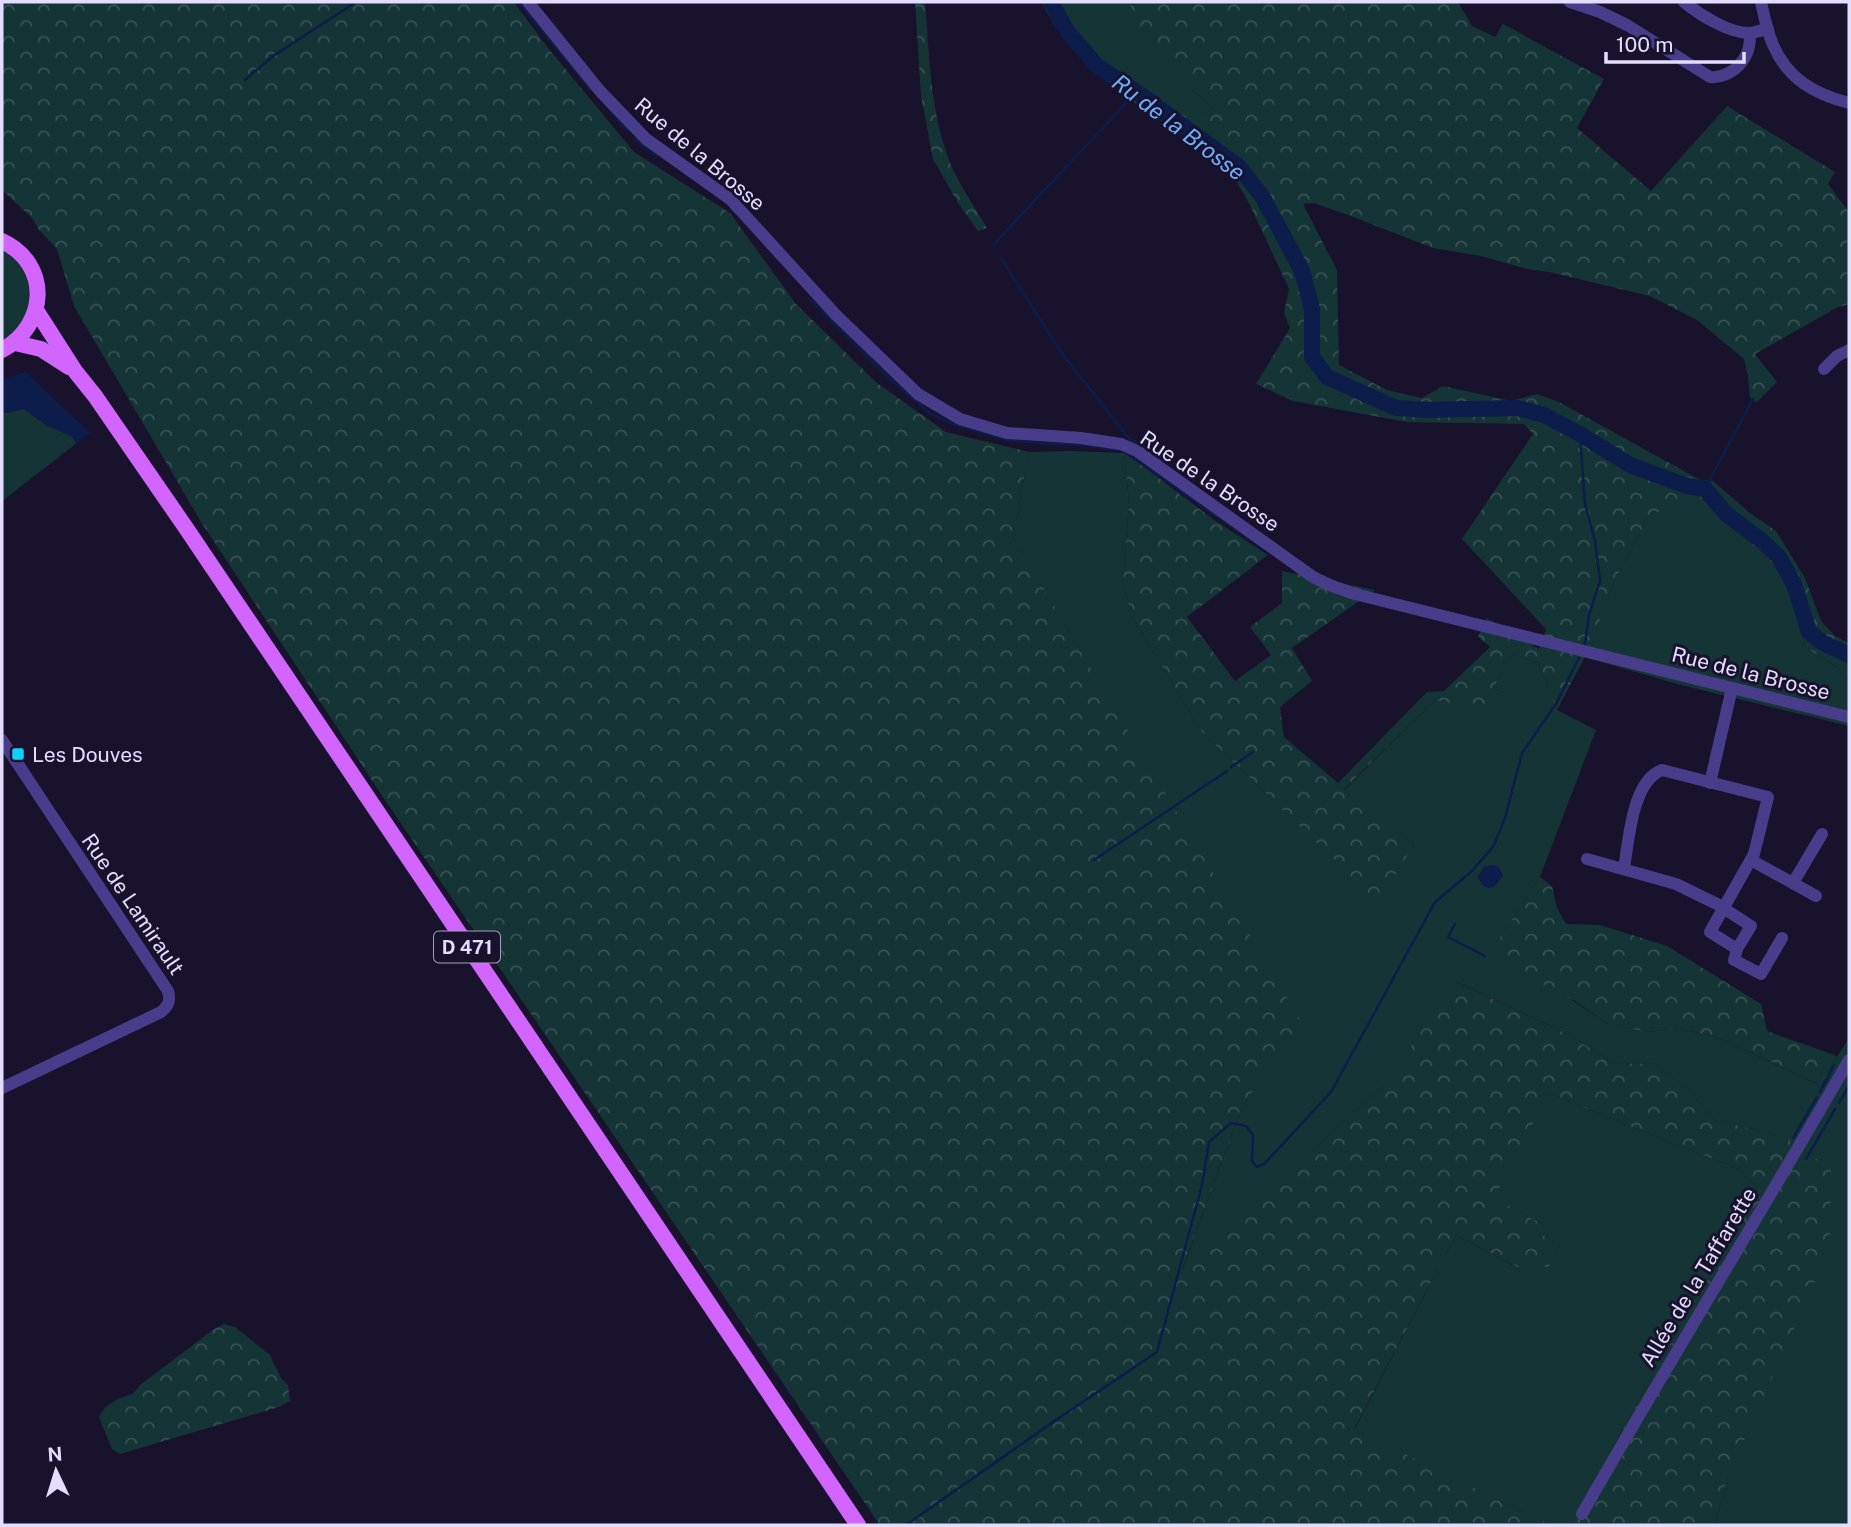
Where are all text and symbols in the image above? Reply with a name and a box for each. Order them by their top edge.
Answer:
scale bar [1606,21,1744,65]
text: 100 m [1616,32,1673,57]
water label: Ru de la Brosse [1107,68,1251,186]
street label: Rue de la Brosse [630,92,770,216]
street label: Rue de la Brosse [1136,425,1284,537]
street label: Rue de la Brosse [1669,641,1833,705]
place label: Les Douves [32,742,143,767]
marker: Les Douves [10,746,26,762]
street label: Rue de Lamirault [77,829,189,979]
road number: D 471 [434,931,500,962]
street label: Allée de la Taffarette [1635,1183,1761,1371]
north arrow [21,1436,91,1506]
text: N [47,1443,63,1466]

